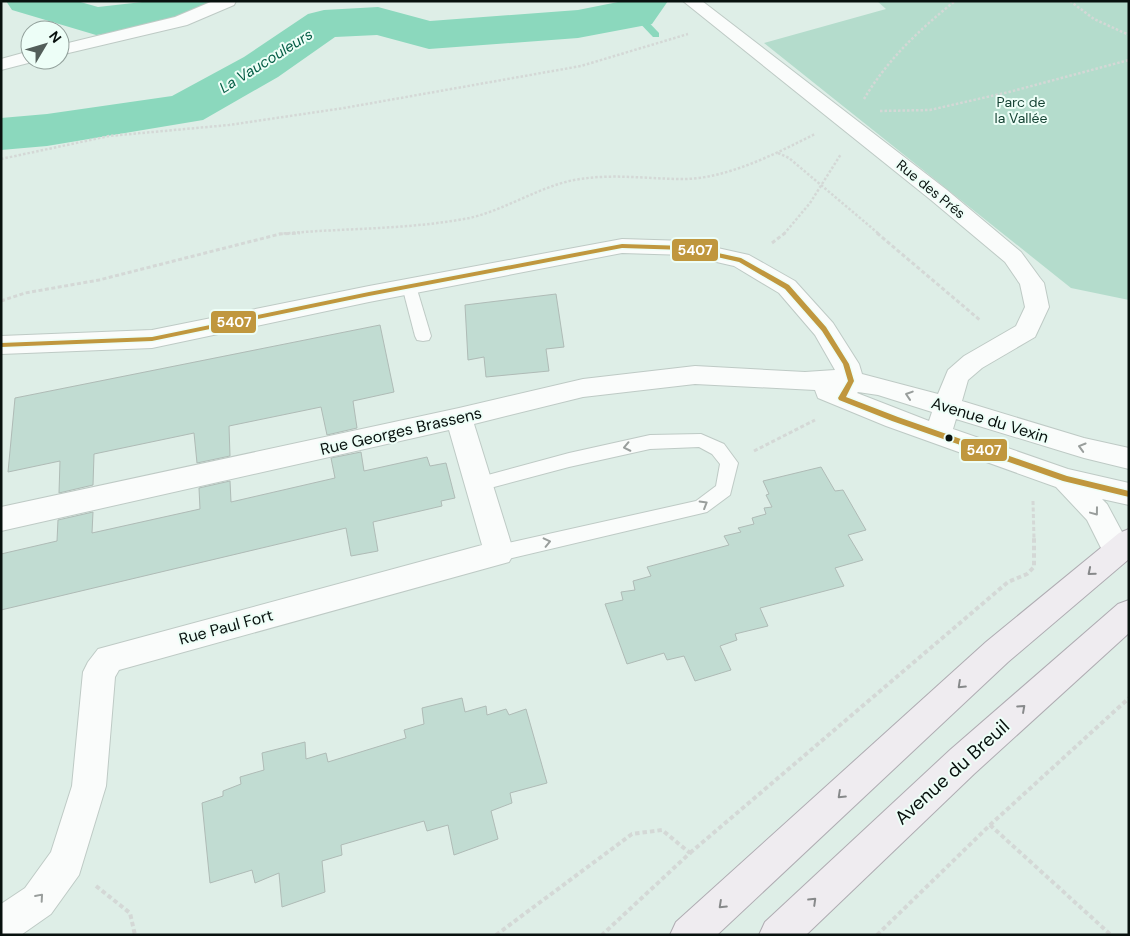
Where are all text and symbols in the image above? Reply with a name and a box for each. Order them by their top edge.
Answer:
north arrow [20,20,70,70]
water label: La Vaucouleurs [216,24,316,98]
text: N [45,27,65,47]
park label: Parc de la Vallée [995,93,1047,127]
street label: Rue des Prés [893,156,969,222]
line badge: 5407 [671,238,719,262]
text: 5407 [677,241,713,259]
line badge: 5407 [210,310,257,334]
text: 5407 [216,313,252,331]
one-way arrow [906,390,914,400]
street label: Avenue du Vexin [929,392,1051,448]
street label: Rue Georges Brassens [318,402,484,460]
unlabelled marker [944,433,954,443]
line badge: 5407 [960,438,1008,462]
one-way arrow [623,441,632,452]
text: 5407 [966,441,1002,459]
one-way arrow [1077,442,1086,453]
one-way arrow [698,500,707,510]
one-way arrow [1090,506,1098,515]
one-way arrow [542,537,551,548]
one-way arrow [1088,567,1097,576]
street label: Rue Paul Fort [177,604,275,650]
one-way arrow [957,679,966,688]
one-way arrow [1017,704,1026,713]
street label: Avenue du Breuil [889,714,1015,830]
one-way arrow [838,789,847,798]
one-way arrow [34,894,43,903]
one-way arrow [807,898,816,907]
one-way arrow [718,899,727,908]

